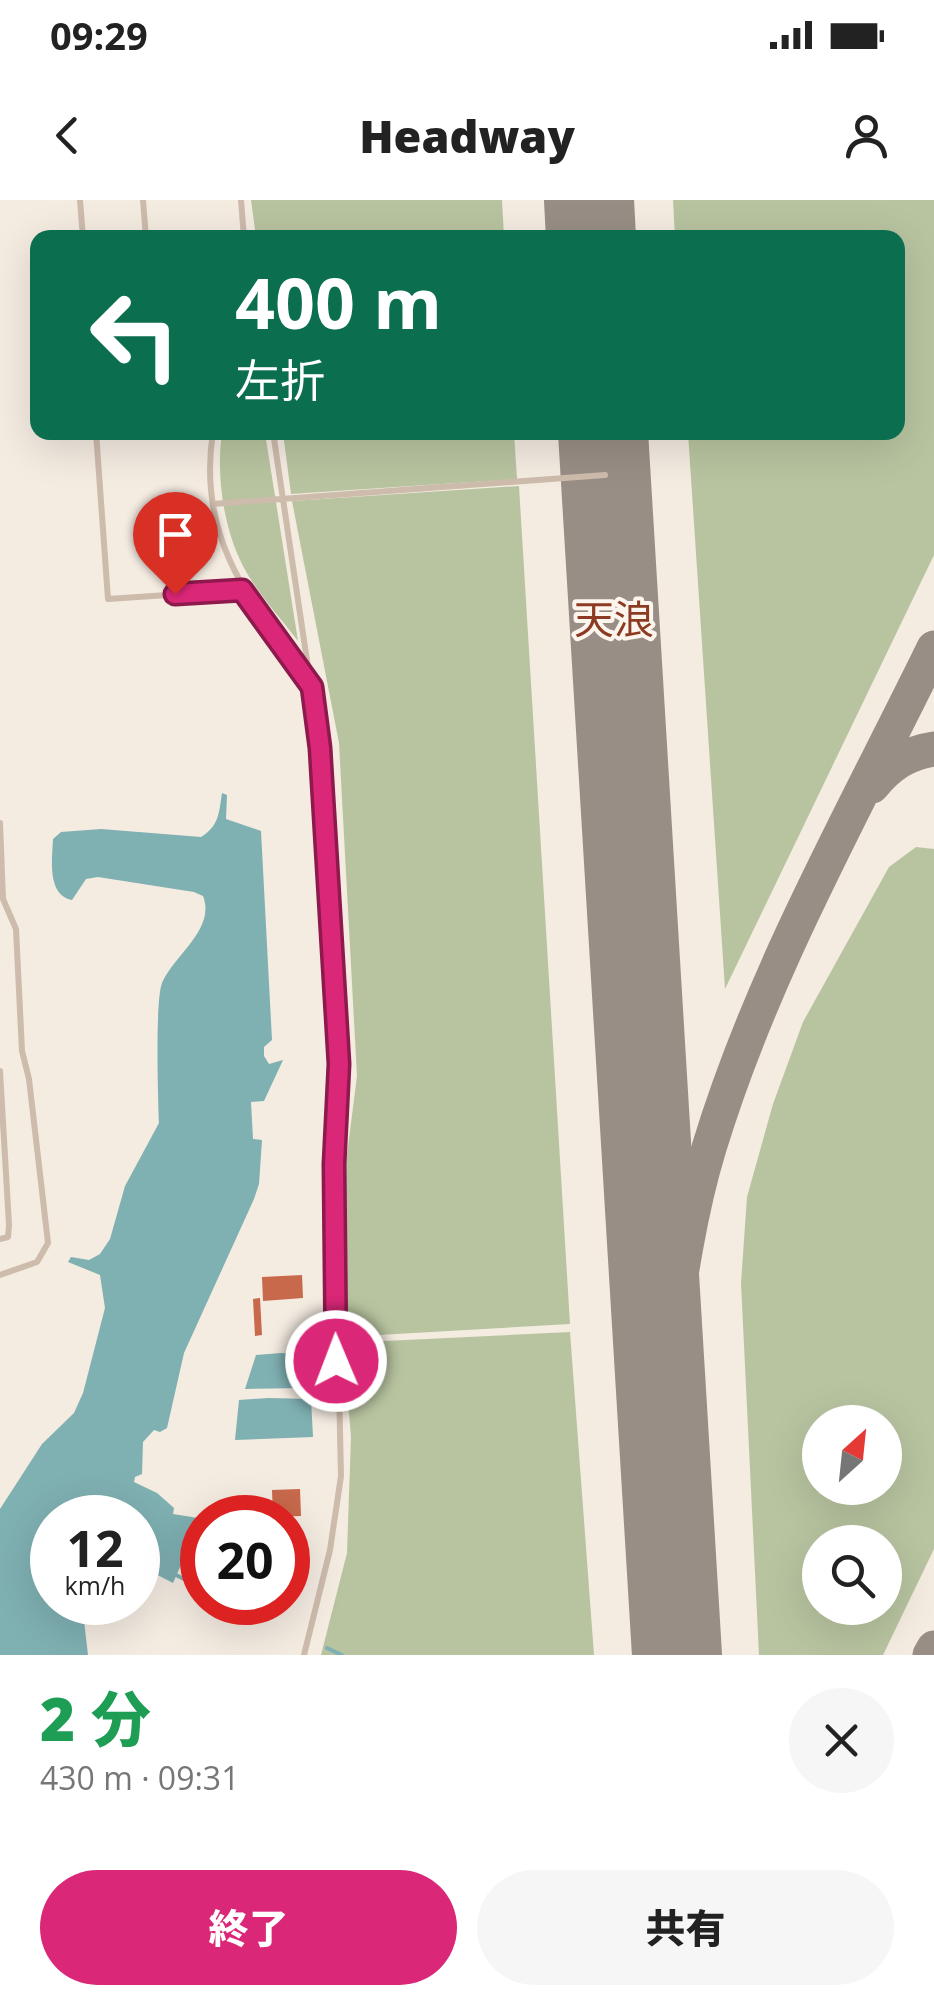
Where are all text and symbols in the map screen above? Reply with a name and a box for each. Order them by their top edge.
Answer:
text: 09:29 [50,9,148,61]
text: Headway [359,105,575,166]
icon: back [40,108,95,163]
icon: person [839,108,894,163]
text: 400 m [235,254,442,350]
icon: left [70,270,200,400]
text: 左折 [235,349,325,410]
pin [133,492,218,595]
icon: arrive [148,507,203,562]
district label: 天浪 [574,591,654,646]
position arrow [284,1309,388,1413]
north arrow [802,1405,902,1505]
map controls [802,1405,902,1625]
speed limit sign: 20 [180,1495,310,1625]
text: 12 [66,1514,124,1582]
button: search [802,1525,902,1625]
text: km/h [65,1568,125,1602]
text: 2 分 [40,1677,151,1759]
button: close [789,1688,894,1793]
text: 430 m · 09:31 [40,1756,239,1799]
button: 終了 [40,1870,457,1985]
button: 共有 [477,1870,894,1985]

